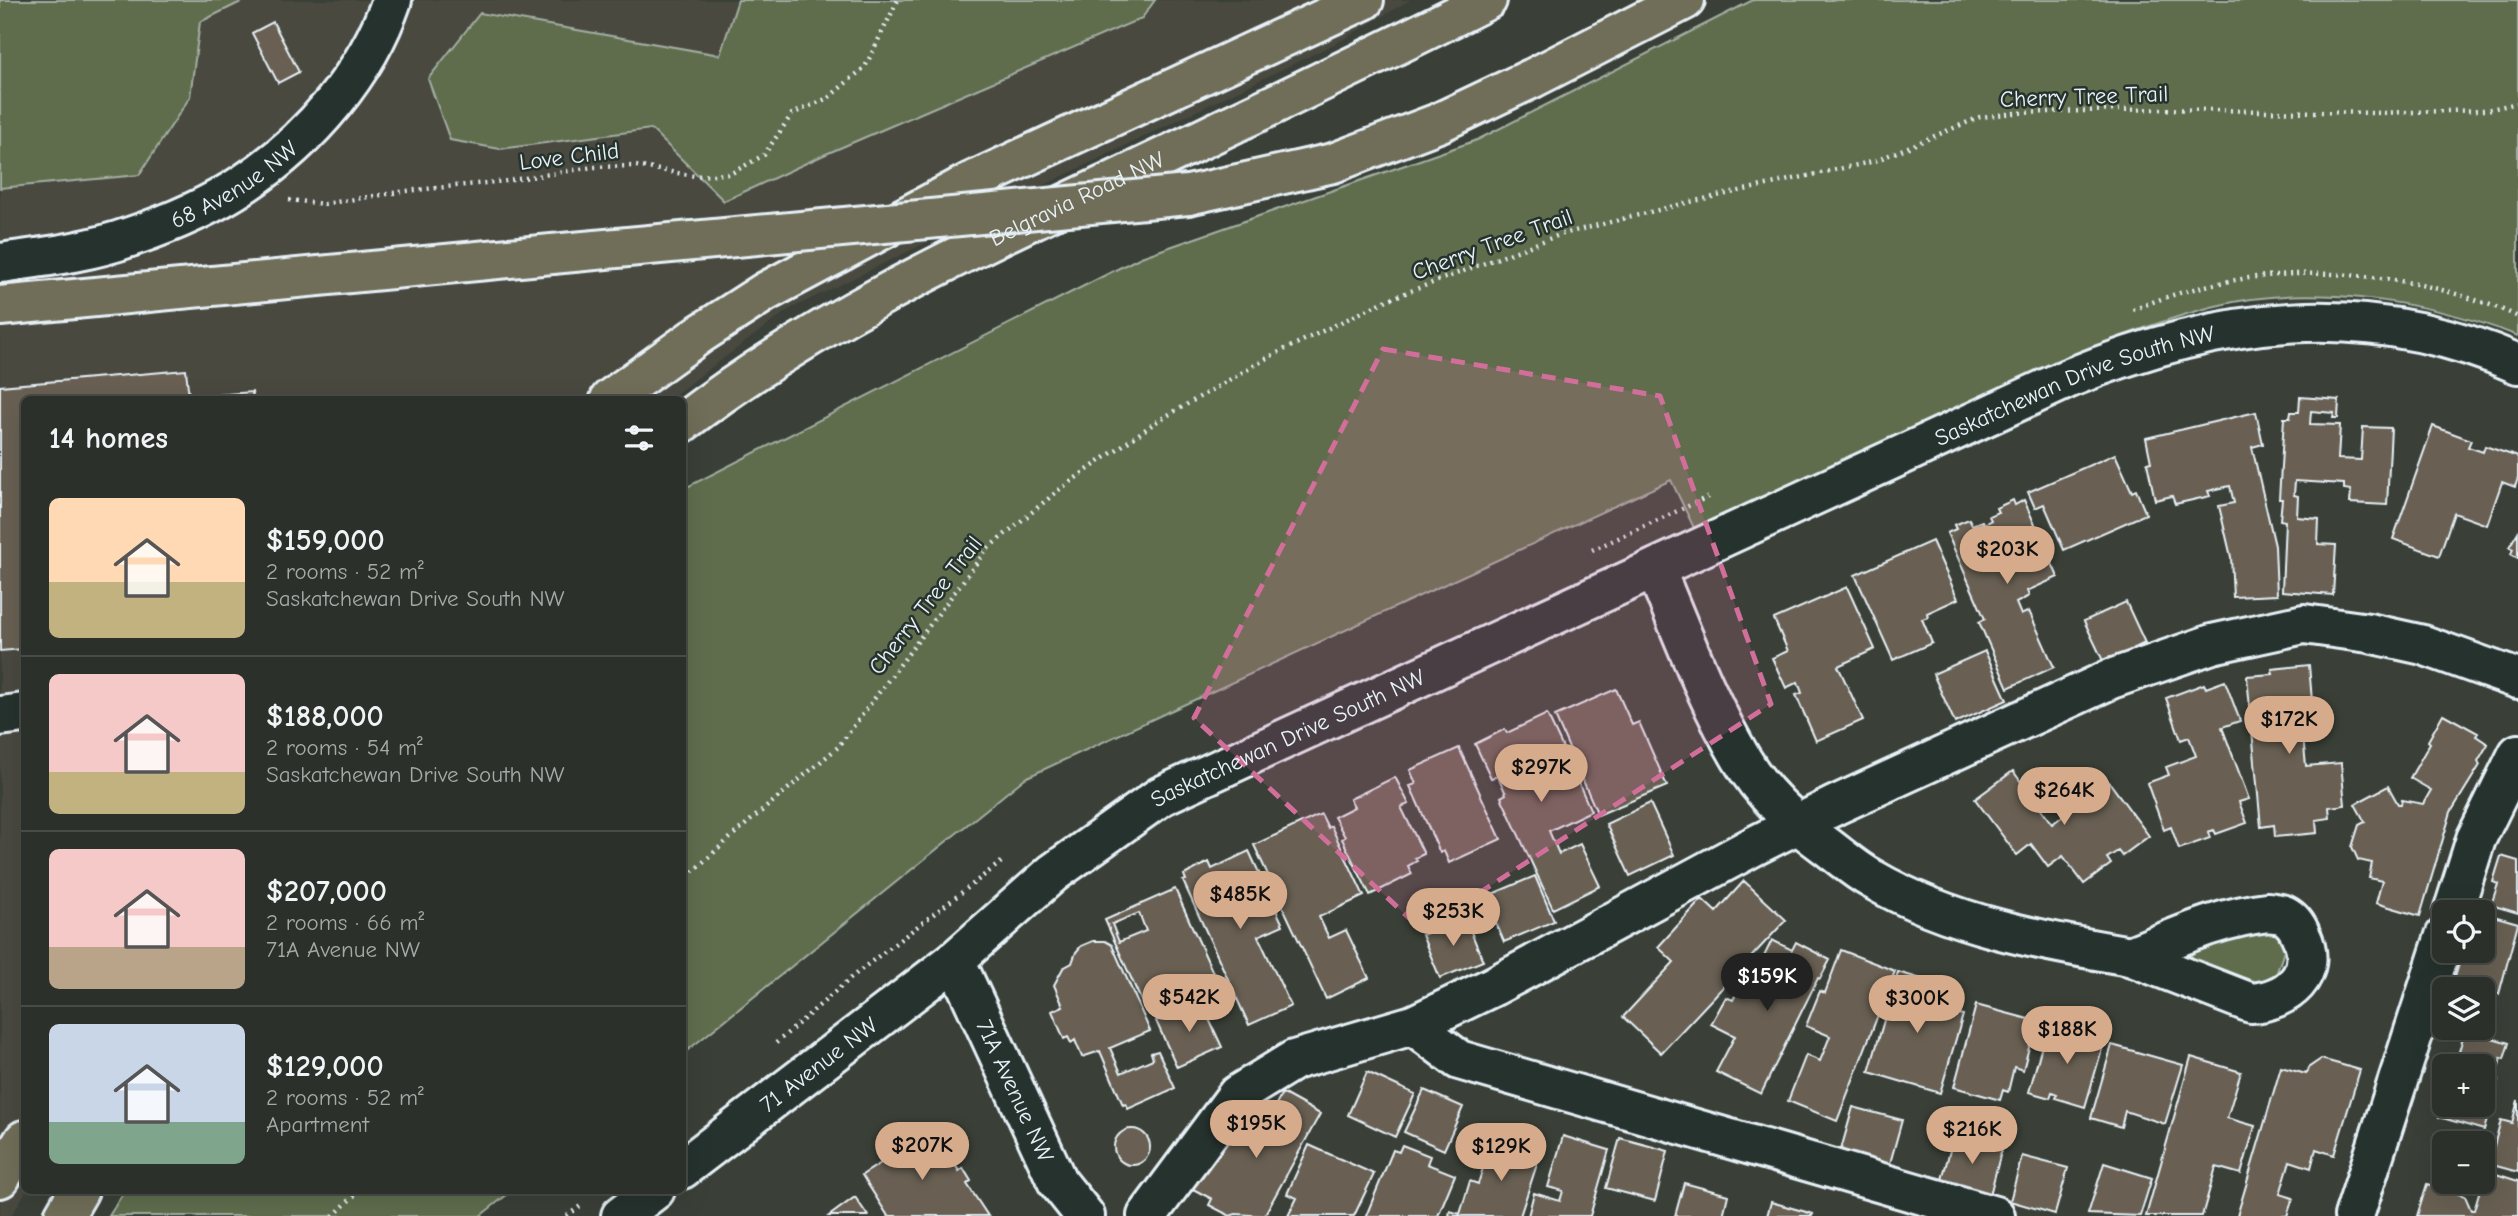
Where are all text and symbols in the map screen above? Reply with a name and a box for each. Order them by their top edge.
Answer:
street label: Cherry Tree Trail [1999,80,2169,113]
street label: 68 Avenue NW [167,135,303,234]
street label: Love Child [518,137,620,176]
street label: Belgravia Road NW [985,146,1169,252]
street label: Cherry Tree Trail [1408,203,1576,286]
street label: Saskatchewan Drive South NW [1931,320,2217,452]
icon: filters [620,419,658,457]
text: 14 homes [49,421,168,456]
text: $159,000 [266,523,385,558]
icon: home [105,526,189,610]
pin: $203K [1958,526,2056,586]
street label: Cherry Tree Trail [863,531,988,680]
text: $203K [1976,535,2038,562]
text: 2 rooms · 52 m² [266,558,424,585]
text: Saskatchewan Drive South NW [266,585,565,612]
street label: Saskatchewan Drive South NW [1145,663,1429,813]
pin: $172K [2240,696,2338,756]
text: $188,000 [266,699,384,734]
icon: home [105,702,189,786]
text: $172K [2260,705,2318,732]
text: 2 rooms · 54 m² [266,734,423,761]
pin: $297K [1492,744,1590,804]
text: $297K [1511,753,1571,780]
text: Saskatchewan Drive South NW [266,761,565,788]
pin: $264K [2015,768,2113,827]
text: $264K [2033,776,2095,803]
pin: $485K [1191,872,1289,931]
text: $207,000 [266,874,387,909]
icon: home [105,877,189,961]
text: $485K [1209,880,1271,907]
pin: $253K [1404,888,1502,948]
text: $253K [1422,897,1484,924]
map controls [2432,900,2495,1194]
button: locate [2432,900,2495,963]
text: 2 rooms · 66 m² [266,909,424,936]
text: 71A Avenue NW [266,936,420,963]
pin: $159K [1718,954,1816,1013]
text: $159K [1737,962,1797,989]
pin: $542K [1140,974,1238,1034]
pin: $300K [1868,976,1966,1035]
button: layers [2432,977,2495,1040]
text: $542K [1158,983,1220,1010]
text: $300K [1885,984,1949,1011]
pin: $188K [2018,1006,2116,1066]
street label: 71 Avenue NW [755,1011,883,1118]
street label: 71A Avenue NW [970,1015,1059,1167]
text: $188K [2037,1015,2097,1042]
text: $129,000 [266,1049,384,1084]
icon: home [105,1052,189,1136]
button: + [2432,1054,2495,1117]
text: 2 rooms · 52 m² [266,1084,424,1111]
pin: $195K [1207,1100,1305,1160]
pin: $216K [1923,1106,2021,1166]
text: $195K [1226,1109,1286,1136]
text: Apartment [266,1111,369,1138]
text: $216K [1942,1115,2002,1142]
pin: $207K [873,1122,971,1182]
pin: $129K [1452,1124,1550,1183]
text: $207K [891,1131,953,1158]
button: − [2432,1131,2495,1194]
text: $129K [1471,1132,1531,1159]

